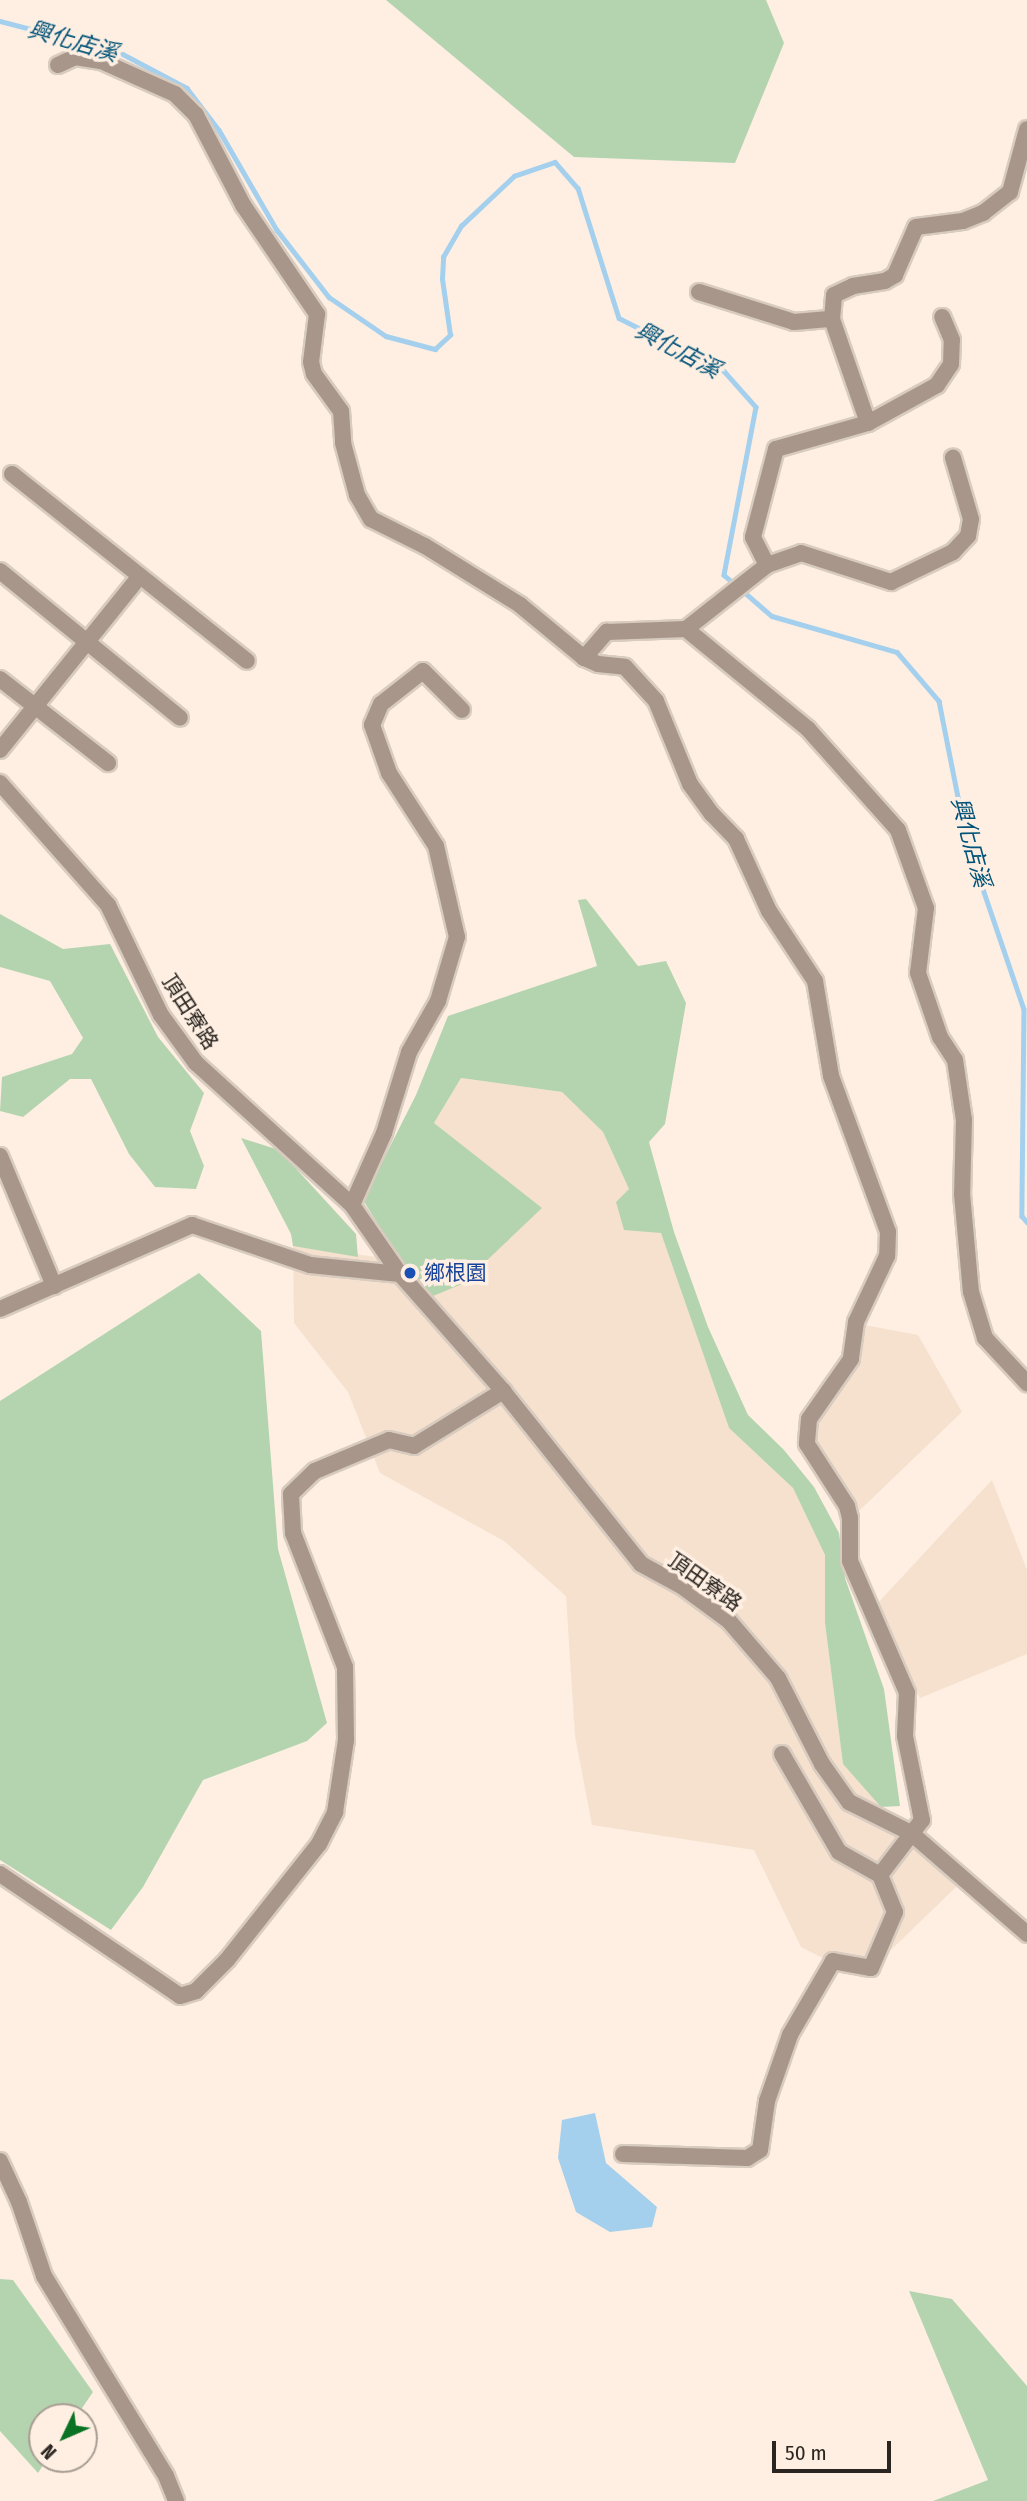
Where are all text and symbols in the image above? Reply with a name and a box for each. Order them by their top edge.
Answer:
water label: 興化店溪 [25,15,121,67]
water label: 興化店溪 [631,316,725,384]
water label: 興化店溪 [946,794,996,890]
street label: 頂田寮路 [157,970,223,1054]
place label: 鄉根園 [424,1260,487,1286]
marker: 鄉根園 [402,1265,418,1281]
street label: 頂田寮路 [663,1548,747,1616]
north arrow [28,2403,98,2473]
scale bar [775,2428,894,2472]
text: N [37,2439,61,2464]
text: 50 m [785,2440,827,2466]

